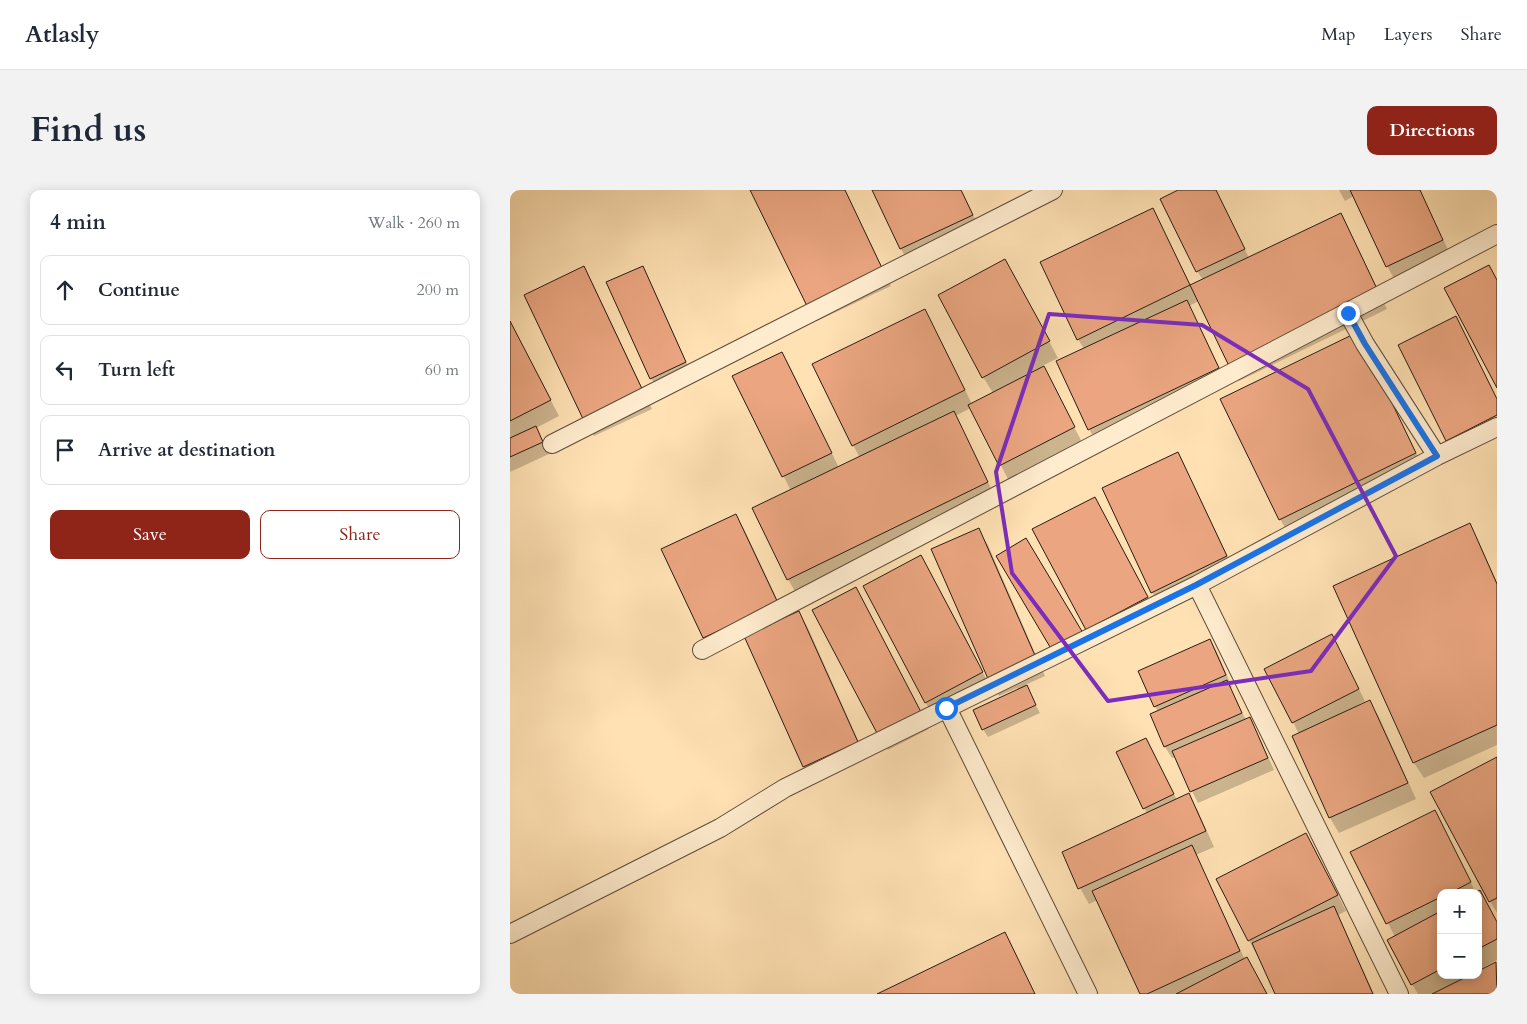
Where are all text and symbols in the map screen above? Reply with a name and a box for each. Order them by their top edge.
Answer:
text: Atlasly [25,18,99,51]
text: Map [1321,22,1356,47]
text: Layers [1384,22,1433,47]
text: Share [1461,22,1502,47]
text: Find us [30,106,146,154]
button: Directions [1367,106,1497,155]
text: 4 min [50,208,106,237]
text: Walk · 260 m [368,212,460,234]
icon: ahead [51,276,79,304]
text: Continue [98,277,180,303]
text: 200 m [417,279,459,301]
route end [1337,302,1360,325]
icon: left [51,356,79,384]
text: Turn left [98,357,175,383]
text: 60 m [425,359,459,381]
icon: arrive [51,436,79,464]
text: Arrive at destination [98,437,275,463]
button: Save [50,510,250,559]
button: Share [260,510,460,559]
route start [935,697,958,720]
map controls [1437,889,1482,979]
button: + [1437,889,1482,934]
button: − [1437,934,1482,979]

